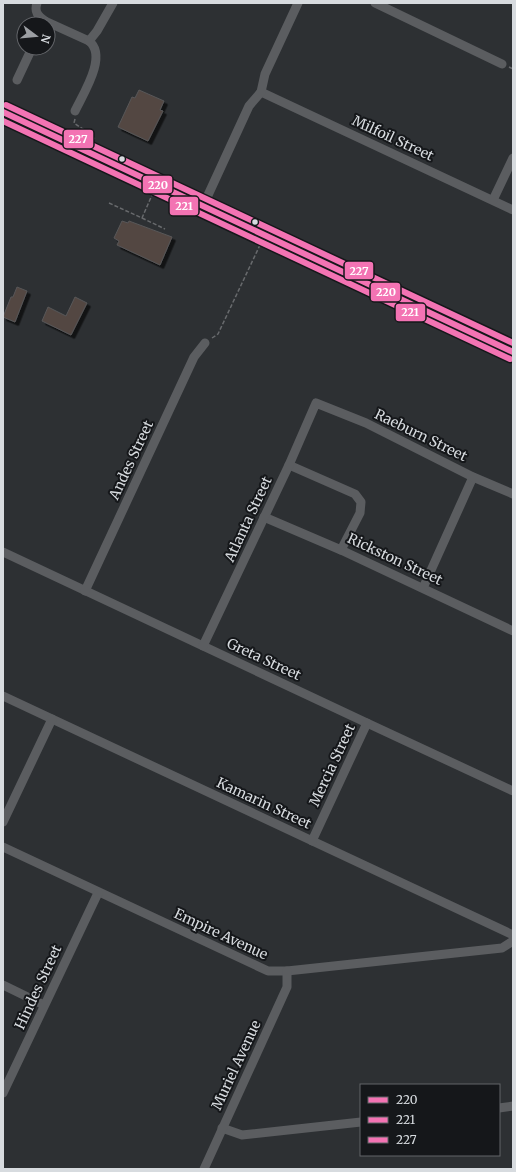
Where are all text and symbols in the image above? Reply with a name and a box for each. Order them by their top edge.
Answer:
north arrow [16,16,56,56]
text: N [38,33,54,45]
street label: Milfoil Street [349,111,437,165]
line badge: 227 [63,129,94,149]
text: 227 [68,132,88,146]
unlabelled marker [117,154,127,164]
line badge: 220 [142,175,173,194]
text: 220 [148,178,168,192]
line badge: 221 [169,196,199,216]
text: 221 [175,199,193,213]
unlabelled marker [250,217,260,227]
line badge: 227 [344,261,374,280]
text: 227 [349,264,369,278]
line badge: 220 [370,282,401,302]
text: 220 [376,285,396,299]
line badge: 221 [395,303,426,322]
text: 221 [401,305,419,319]
street label: Raeburn Street [372,405,471,465]
street label: Andes Street [104,417,157,503]
street label: Atlanta Street [220,473,276,566]
street label: Rickston Street [345,529,446,589]
street label: Greta Street [224,634,304,684]
street label: Mercia Street [305,720,359,809]
street label: Kamarin Street [214,773,315,833]
street label: Empire Avenue [171,904,271,964]
street label: Hindes Street [11,941,66,1032]
street label: Muriel Avenue [207,1017,265,1113]
legend [360,1084,500,1156]
text: 220 [396,1092,418,1107]
text: 221 [396,1112,416,1127]
text: 227 [396,1132,417,1147]

